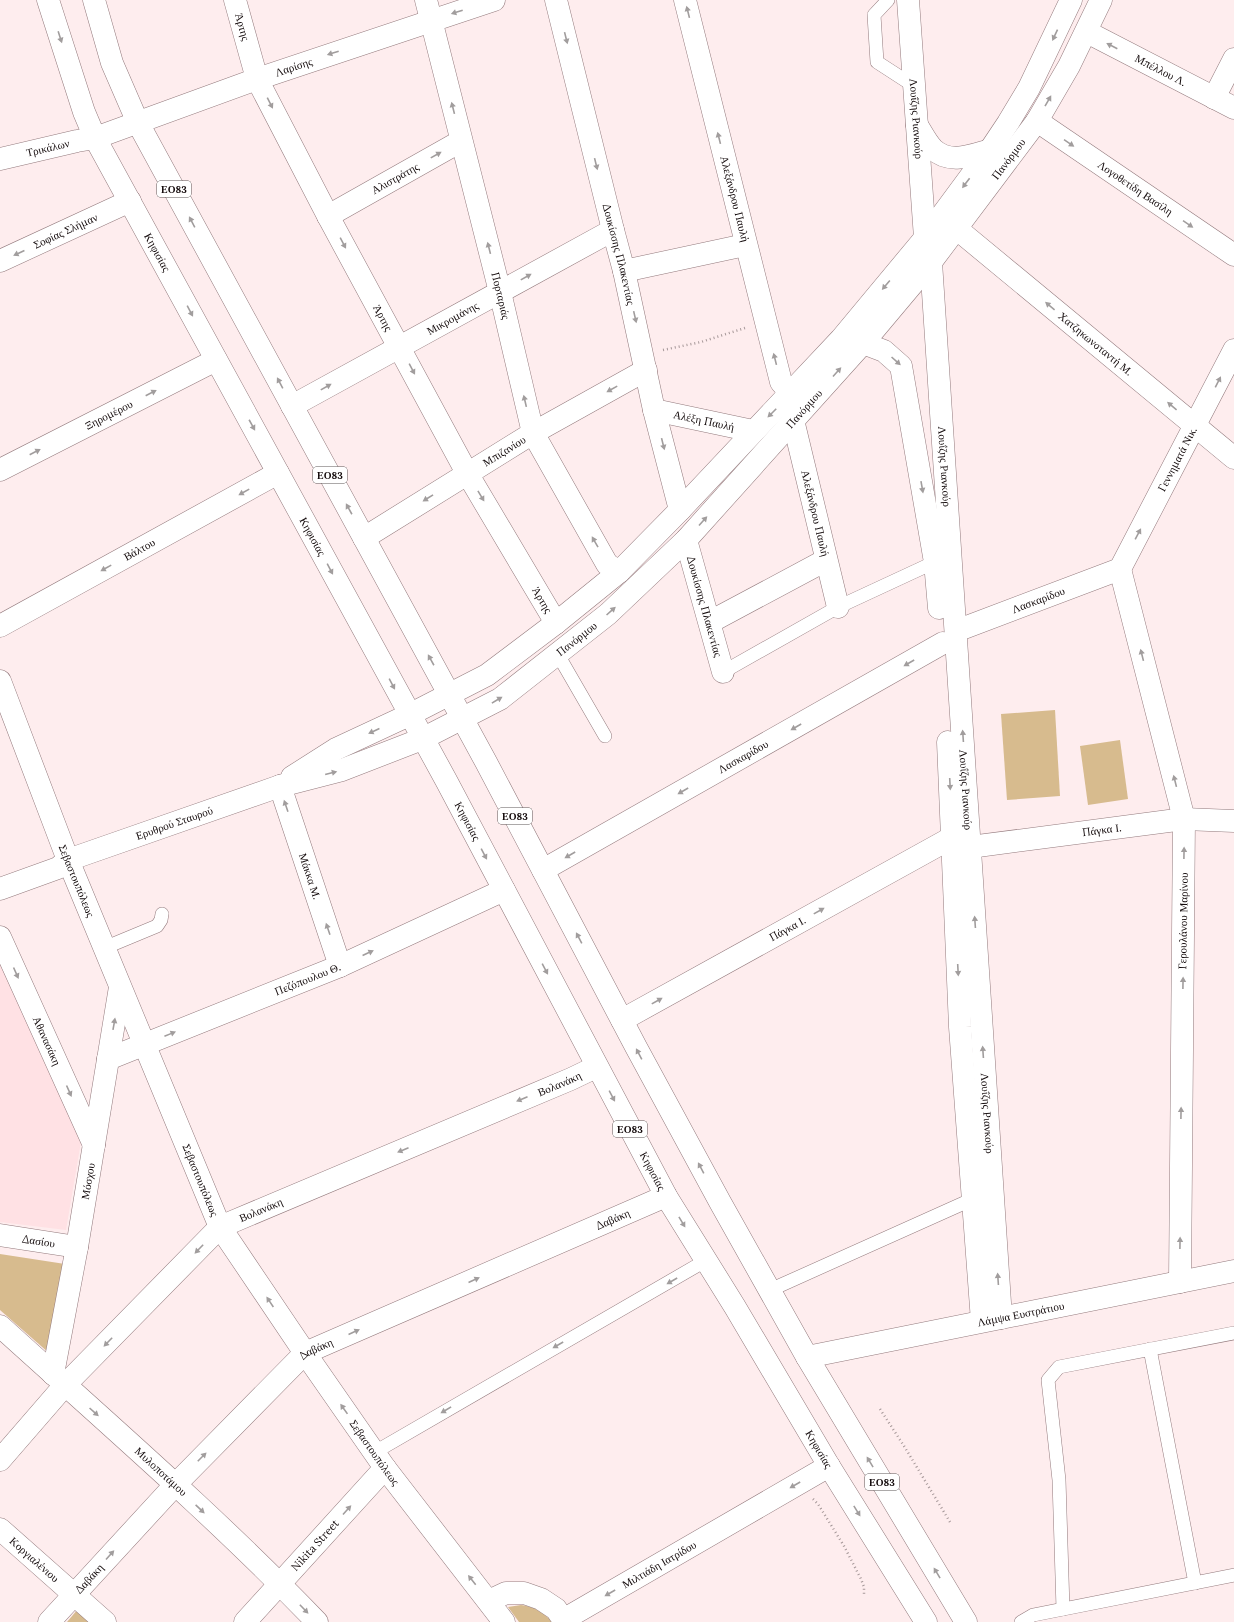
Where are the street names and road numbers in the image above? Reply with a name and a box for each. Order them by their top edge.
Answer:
street label: Άρτης [232,12,253,43]
street label: Μπέλλου Λ. [1133,51,1189,89]
street label: Λαρίσης [273,54,315,79]
street label: Λουΐζης Ριανκούρ [907,78,926,160]
street label: Πανόρμου [989,135,1029,182]
street label: Τρικάλων [25,136,71,160]
street label: Αλεξάνδρου Παυλή [717,154,753,244]
street label: Λογοθετίδη Βασίλη [1095,157,1176,219]
street label: Αλιστράτης [369,159,422,197]
road number: ΕΟ83 [157,181,191,197]
street label: Δουκίσσης Πλακεντίας [600,202,638,307]
street label: Σοφίας Σλήμαν [31,210,100,252]
street label: Κηφισίας [141,230,174,275]
street label: Πορταριάς [488,271,513,321]
street label: Μικρομάνης [424,298,481,338]
street label: Άρτης [370,302,396,334]
street label: Χατζηκωνσταντή Μ. [1056,309,1136,379]
street label: Πανόρμου [783,386,826,431]
street label: Ξηρομέρου [83,396,135,433]
street label: Αλέξη Παυλή [672,407,736,434]
street label: Γεννηματά Νικ. [1155,424,1200,494]
street label: Λουΐζης Ριανκούρ [935,426,954,508]
street label: Μπιζανίου [480,432,529,470]
road number: ΕΟ83 [313,467,347,483]
street label: Αλεξάνδρου Παυλή [798,469,833,558]
street label: Κηφισίας [297,515,329,559]
street label: Βάλτου [121,535,158,564]
street label: Δουκίσσης Πλακεντίας [684,554,726,659]
street label: Λασκαρίδου [1010,583,1067,616]
street label: Άρτης [529,584,556,616]
street label: Πανόρμου [553,618,600,659]
street label: Λασκαρίδου [715,736,771,776]
street label: Λουΐζης Ριανκούρ [956,749,976,831]
street label: Κηφισίας [452,799,484,844]
street label: Ερυθρού Σταυρού [134,803,215,843]
road number: ΕΟ83 [498,808,532,824]
street label: Πάγκα Ι. [1081,820,1122,839]
street label: Σεβαστουπόλεως [56,842,98,920]
street label: Μάκκα Μ. [296,851,324,901]
street label: Γερουλάνου Μαρίνου [1175,872,1191,970]
street label: Πάγκα Ι. [767,913,808,944]
street label: Πεζόπουλου Θ. [273,960,343,998]
street label: Αθανασάκη [30,1014,64,1068]
street label: Βολανάκη [536,1068,584,1099]
street label: Λουΐζης Ριανκούρ [978,1072,997,1154]
road number: ΕΟ83 [613,1121,647,1137]
street label: Σεβαστουπόλεως [179,1142,222,1219]
street label: Κηφισίας [637,1149,669,1194]
street label: Μόσχου [78,1161,98,1200]
street label: Βολανάκη [237,1194,285,1225]
street label: Δαβάκη [593,1205,632,1233]
street label: Δασίου [21,1232,57,1251]
street label: Λάμψα Ευστράτιου [976,1298,1066,1330]
street label: Δαβάκη [295,1335,335,1363]
street label: Σεβαστουπόλεως [346,1417,403,1488]
street label: Κηφισίας [802,1427,836,1471]
street label: Μυλοποτάμου [132,1444,191,1499]
road number: ΕΟ83 [865,1474,899,1490]
street label: Nikita Street [288,1516,342,1574]
street label: Κοργιαλένιου [7,1534,62,1585]
street label: Μιλτιάδη Ιατρίδου [619,1537,699,1591]
street label: Δαβάκη [72,1560,106,1597]

